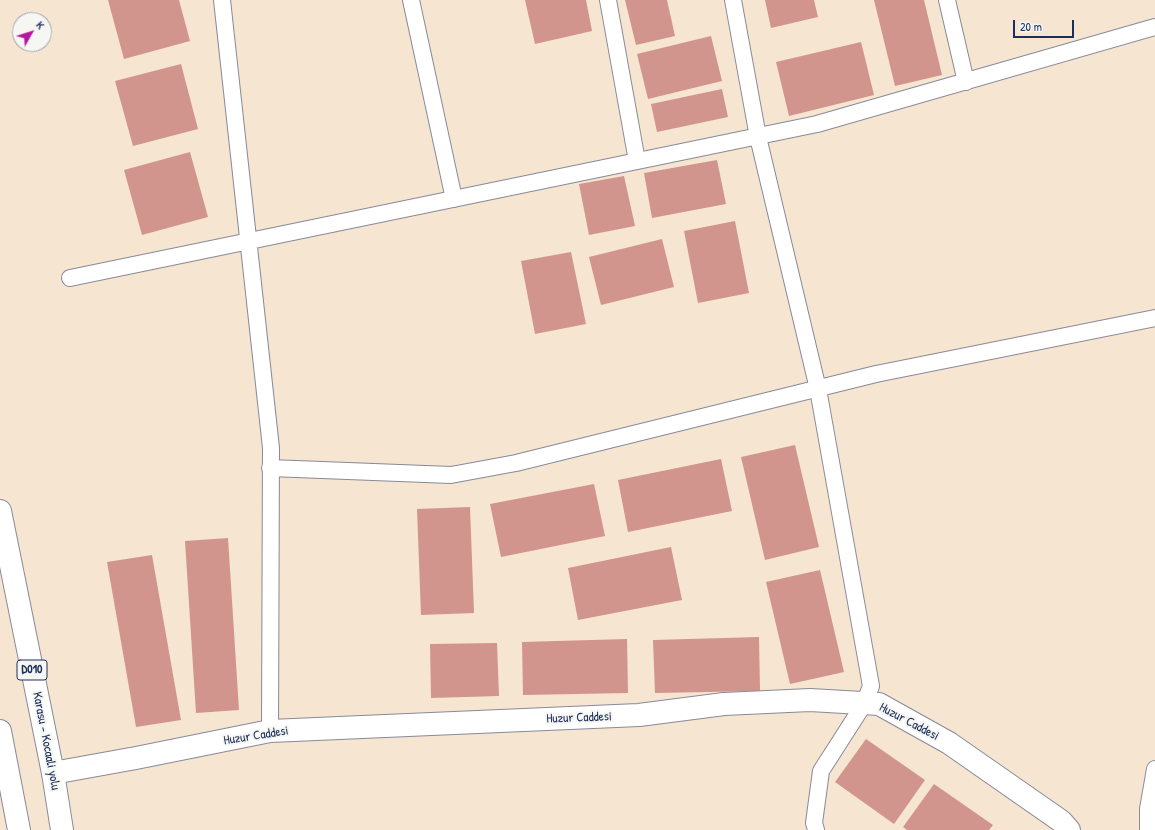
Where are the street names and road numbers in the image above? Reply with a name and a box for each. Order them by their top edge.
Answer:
road number: D010 [17,660,47,680]
street label: Karasu - Kocaali yolu [29,691,63,791]
street label: Huzur Caddesi [876,700,942,744]
street label: Huzur Caddesi [546,709,612,727]
street label: Huzur Caddesi [222,723,290,749]

